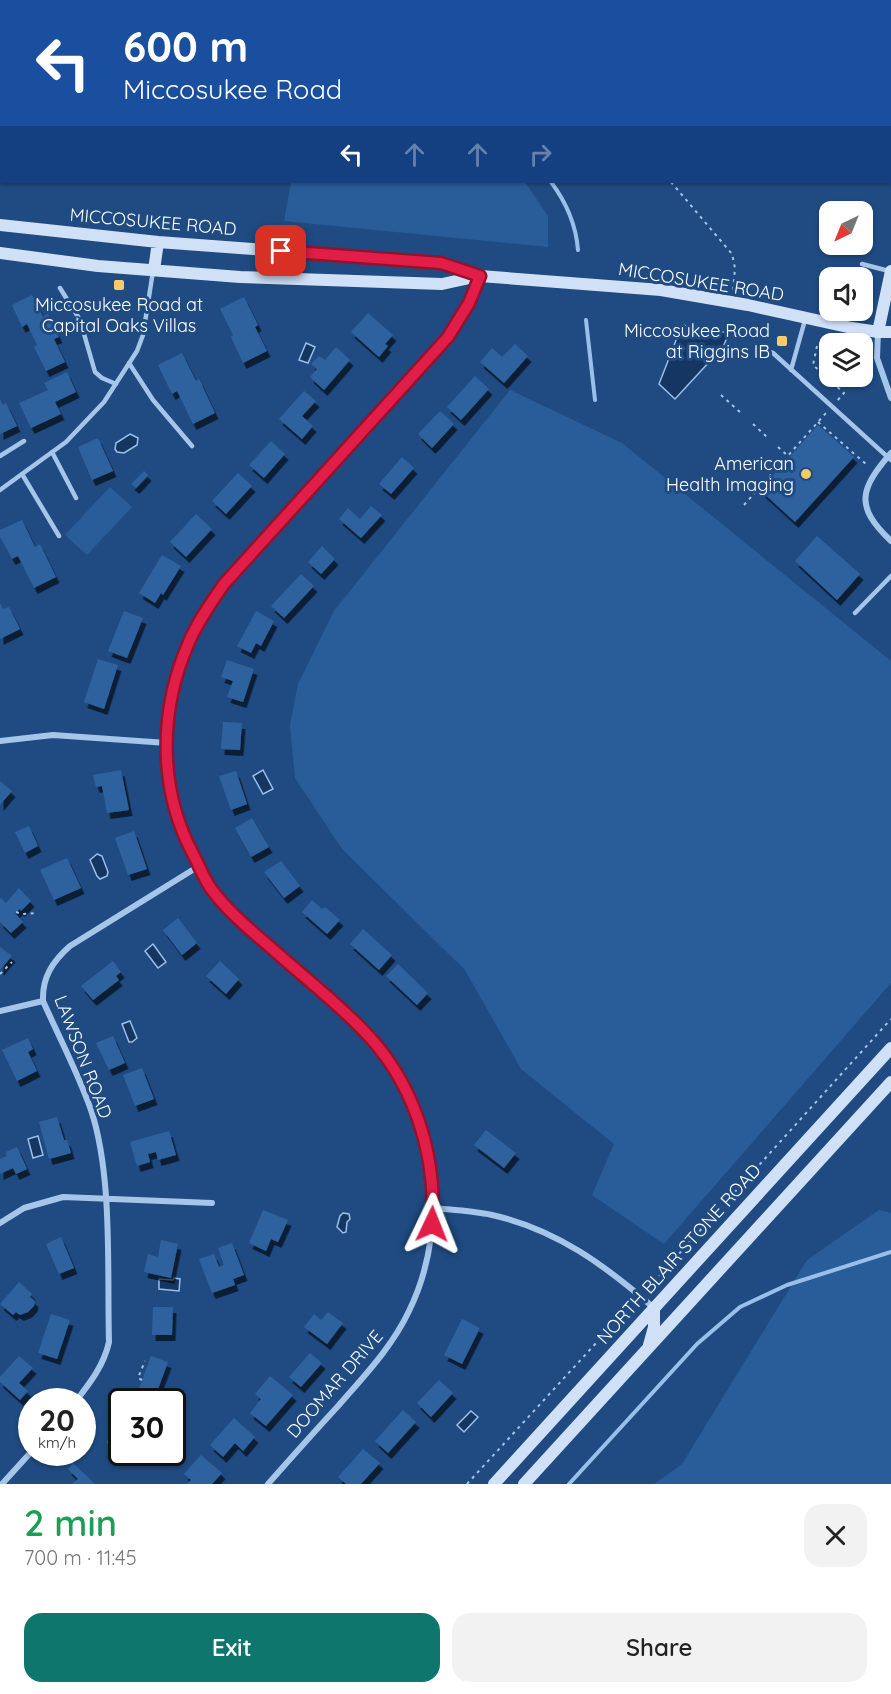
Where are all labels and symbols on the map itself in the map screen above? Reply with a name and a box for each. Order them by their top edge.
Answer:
north arrow [819,201,873,255]
street label: MICCOSUKEE ROAD [69,203,237,240]
pin [255,225,306,276]
street label: MICCOSUKEE ROAD [617,257,786,306]
marker: Miccosukee Road at Capital Oaks Villas [112,278,126,292]
place label: Miccosukee Road at Capital Oaks Villas [35,293,203,337]
place label: Miccosukee Road at Riggins IB [624,319,770,363]
marker: Miccosukee Road at Riggins IB [775,334,789,348]
place label: American Health Imaging [666,452,794,496]
marker: American Health Imaging [799,467,813,481]
street label: LAWSON ROAD [49,992,118,1122]
street label: NORTH BLAIR STONE ROAD [592,1159,766,1349]
position arrow [400,1192,464,1256]
street label: DOOMAR DRIVE [281,1325,388,1442]
speed limit sign: 30 [108,1388,186,1466]

